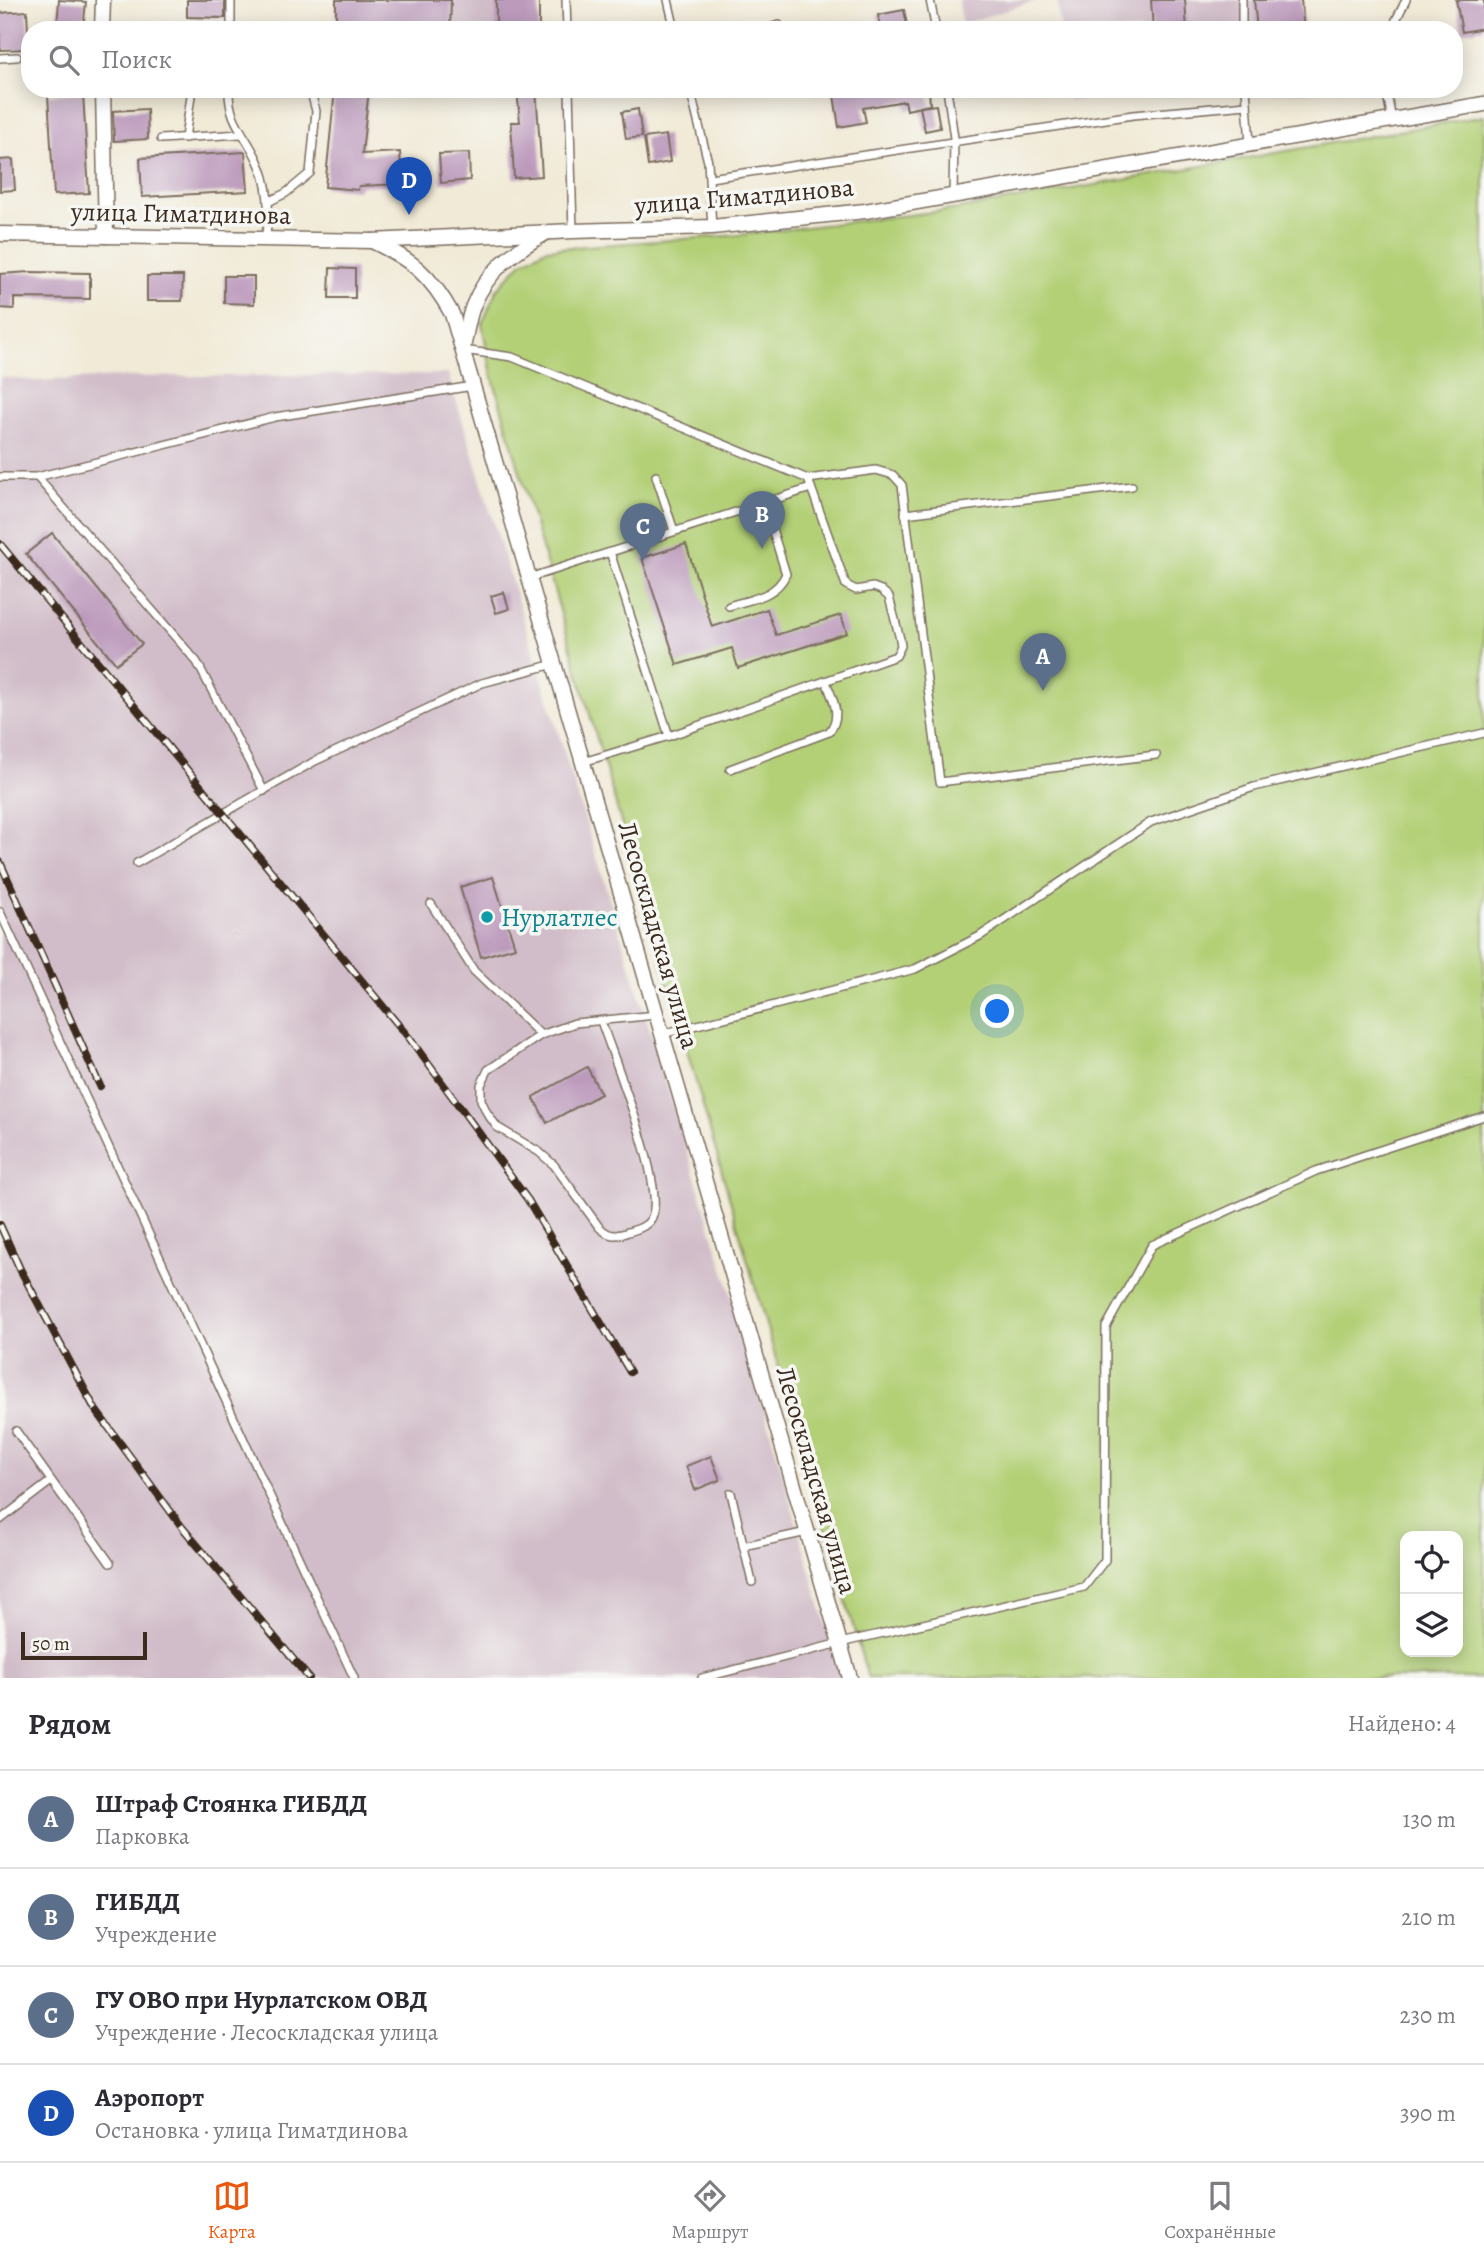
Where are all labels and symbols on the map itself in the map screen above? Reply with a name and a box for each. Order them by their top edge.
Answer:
pin: D [386,157,432,215]
street label: улица Гиматдинова [632,169,855,224]
street label: улица Гиматдинова [70,194,291,233]
pin: B [739,491,785,549]
pin: C [620,503,666,561]
pin: A [1020,633,1066,691]
street label: Лесоскладская улица [609,817,708,1053]
place label: Нурлатлес [501,900,618,935]
marker: Нурлатлес [479,909,495,925]
your location [980,994,1014,1028]
street label: Лесоскладская улица [767,1362,866,1598]
scale bar [21,1629,147,1661]

